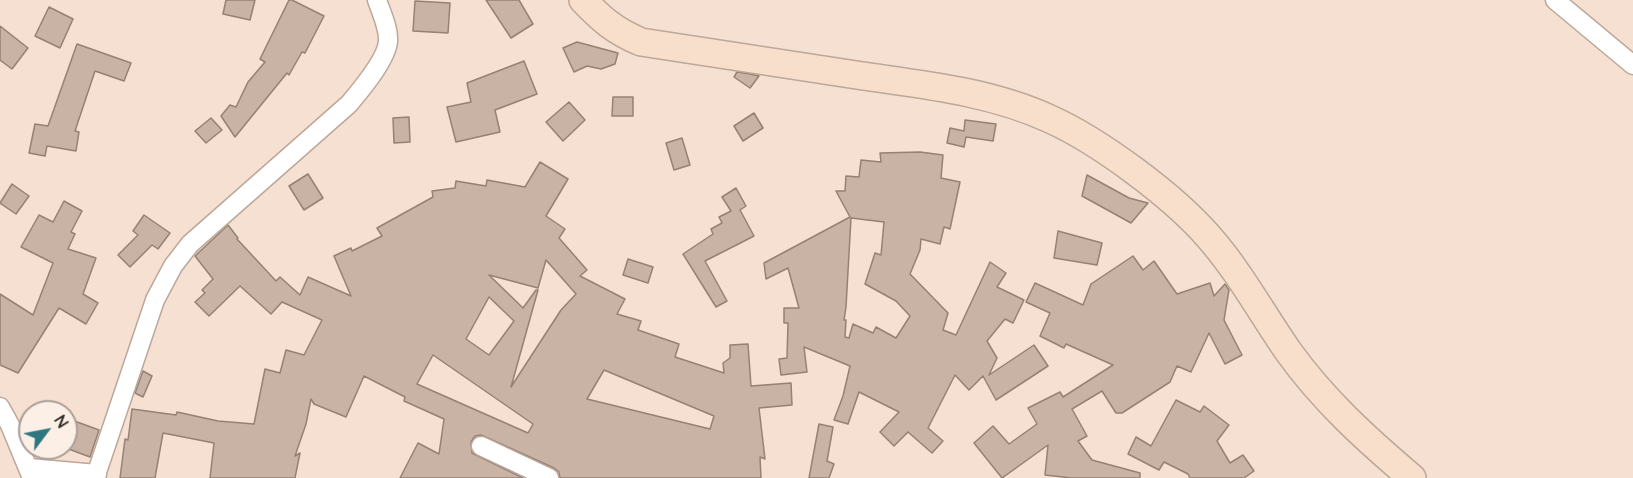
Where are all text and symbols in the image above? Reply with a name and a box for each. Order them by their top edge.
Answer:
north arrow [18,400,78,460]
text: N [50,411,73,432]

